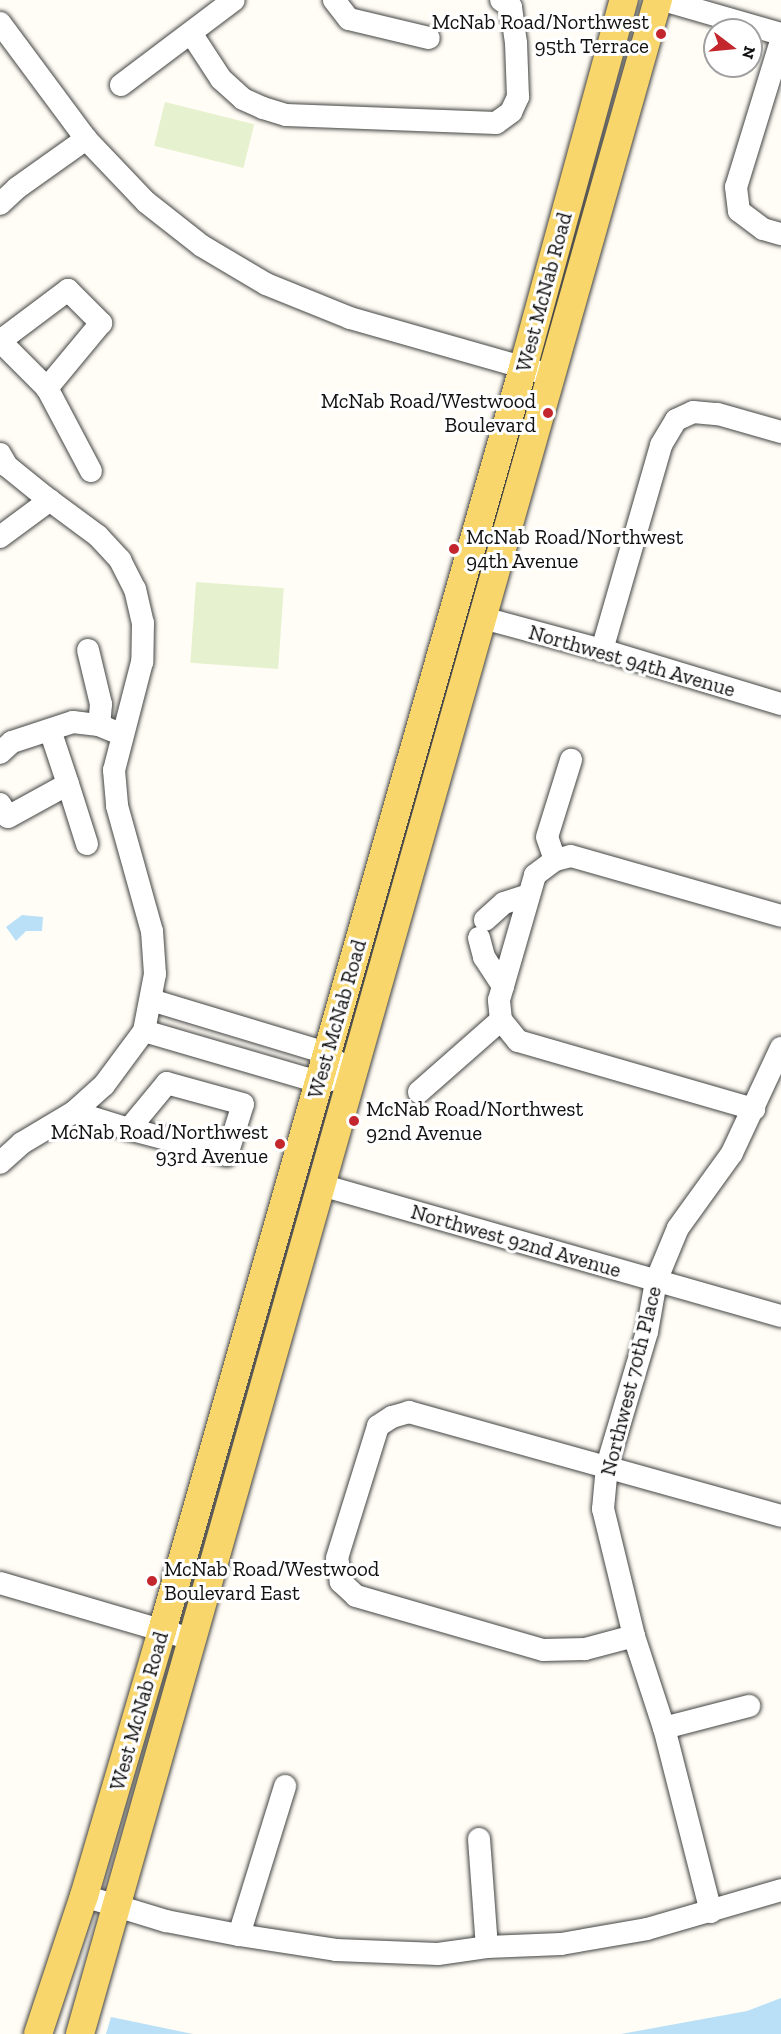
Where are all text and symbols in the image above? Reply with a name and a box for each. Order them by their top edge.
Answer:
place label: McNab Road/Northwest 95th Terrace [432,9,649,59]
north arrow [703,18,763,78]
marker: McNab Road/Northwest 95th Terrace [654,27,668,41]
text: N [738,44,760,61]
street label: West McNab Road [511,210,577,374]
place label: McNab Road/Westwood Boulevard [321,388,536,438]
marker: McNab Road/Westwood Boulevard [541,406,555,420]
place label: McNab Road/Northwest 94th Avenue [466,524,683,574]
marker: McNab Road/Northwest 94th Avenue [447,542,461,556]
street label: Northwest 94th Avenue [525,619,739,703]
street label: West McNab Road [302,937,372,1101]
place label: McNab Road/Northwest 92nd Avenue [366,1096,583,1146]
marker: McNab Road/Northwest 92nd Avenue [347,1114,361,1128]
place label: McNab Road/Northwest 93rd Avenue [51,1119,268,1169]
marker: McNab Road/Northwest 93rd Avenue [273,1137,287,1151]
street label: Northwest 92nd Avenue [408,1199,624,1283]
street label: Northwest 70th Place [595,1283,667,1479]
place label: McNab Road/Westwood Boulevard East [164,1556,379,1606]
marker: McNab Road/Westwood Boulevard East [145,1574,159,1588]
street label: West McNab Road [104,1629,174,1793]

